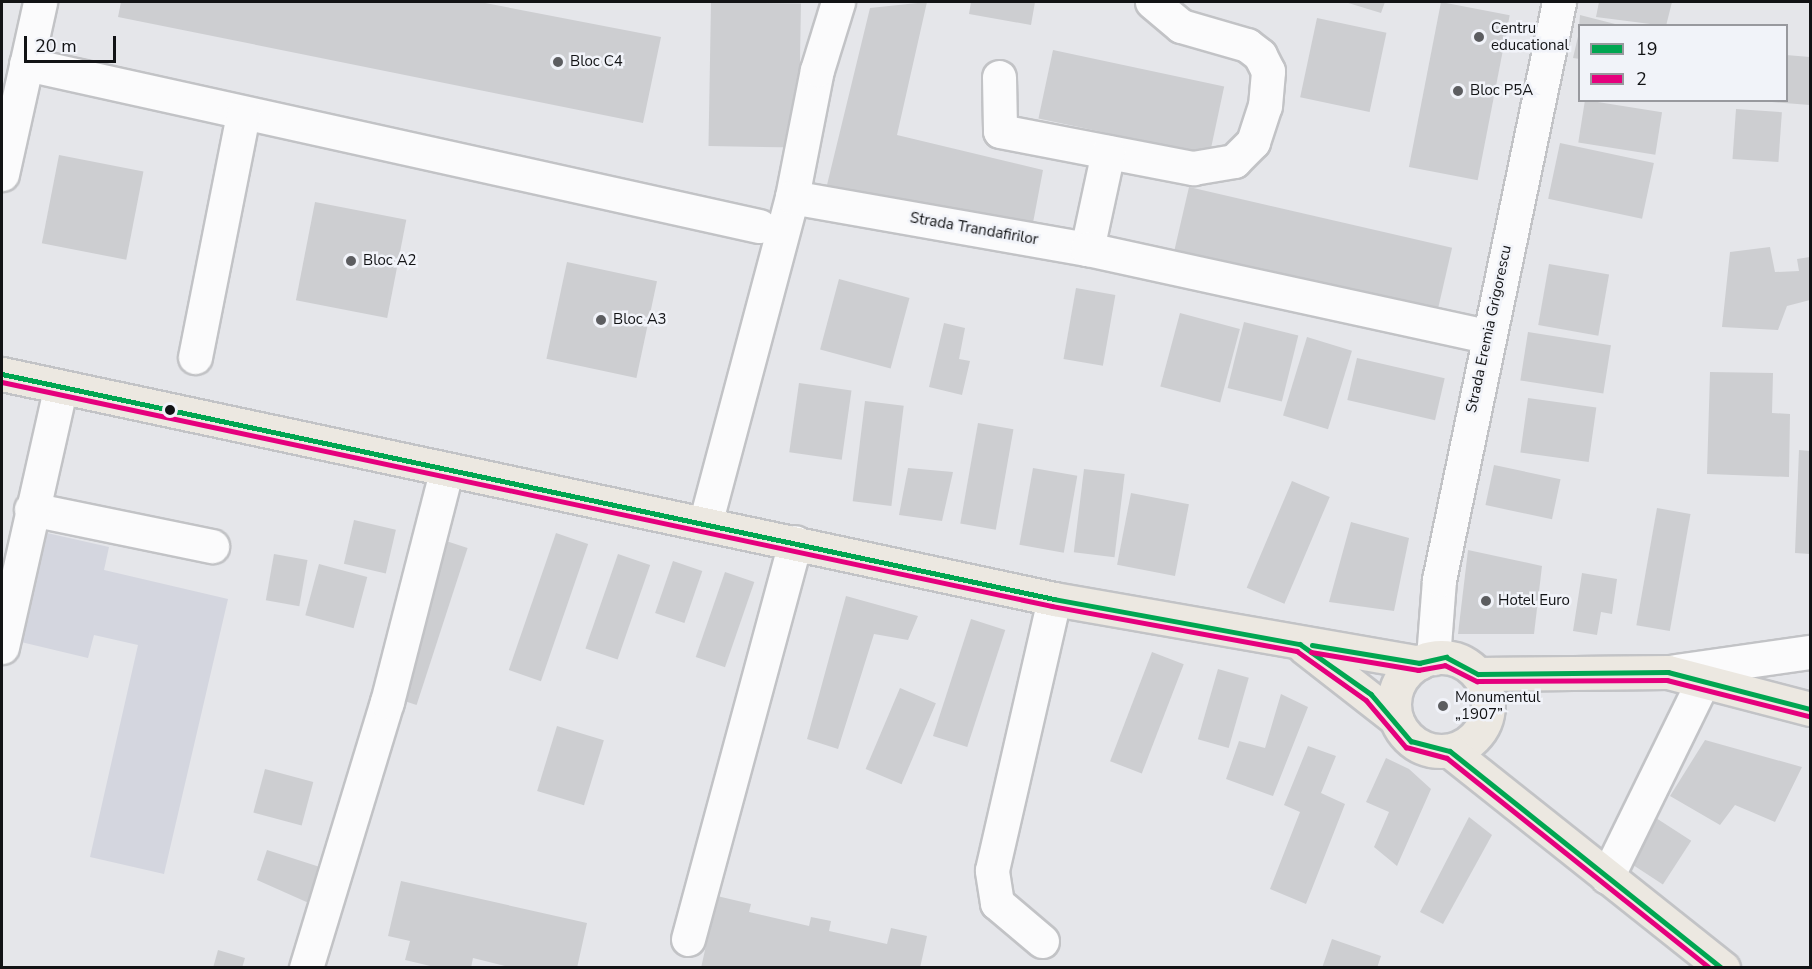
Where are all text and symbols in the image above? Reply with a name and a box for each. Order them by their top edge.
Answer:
place label: Centru educational [1491,19,1569,54]
scale bar [27,24,118,62]
legend [1578,24,1788,102]
marker: Centru educational [1472,30,1486,44]
text: 20 m [35,34,77,58]
text: 19 [1636,37,1658,61]
place label: Bloc C4 [570,53,623,71]
marker: Bloc C4 [551,55,565,69]
text: 2 [1636,67,1647,91]
place label: Bloc P5A [1470,82,1533,100]
marker: Bloc P5A [1451,84,1465,98]
street label: Strada Trandafirilor [908,209,1040,249]
street label: Strada Eremia Grigorescu [1462,243,1516,415]
place label: Bloc A2 [363,252,417,270]
marker: Bloc A2 [344,254,358,268]
place label: Bloc A3 [613,311,667,329]
marker: Bloc A3 [594,313,608,327]
unlabelled marker [164,404,176,416]
place label: Hotel Euro [1498,592,1570,610]
marker: Hotel Euro [1479,594,1493,608]
place label: Monumentul „1907” [1455,688,1541,723]
marker: Monumentul „1907” [1436,699,1450,713]

